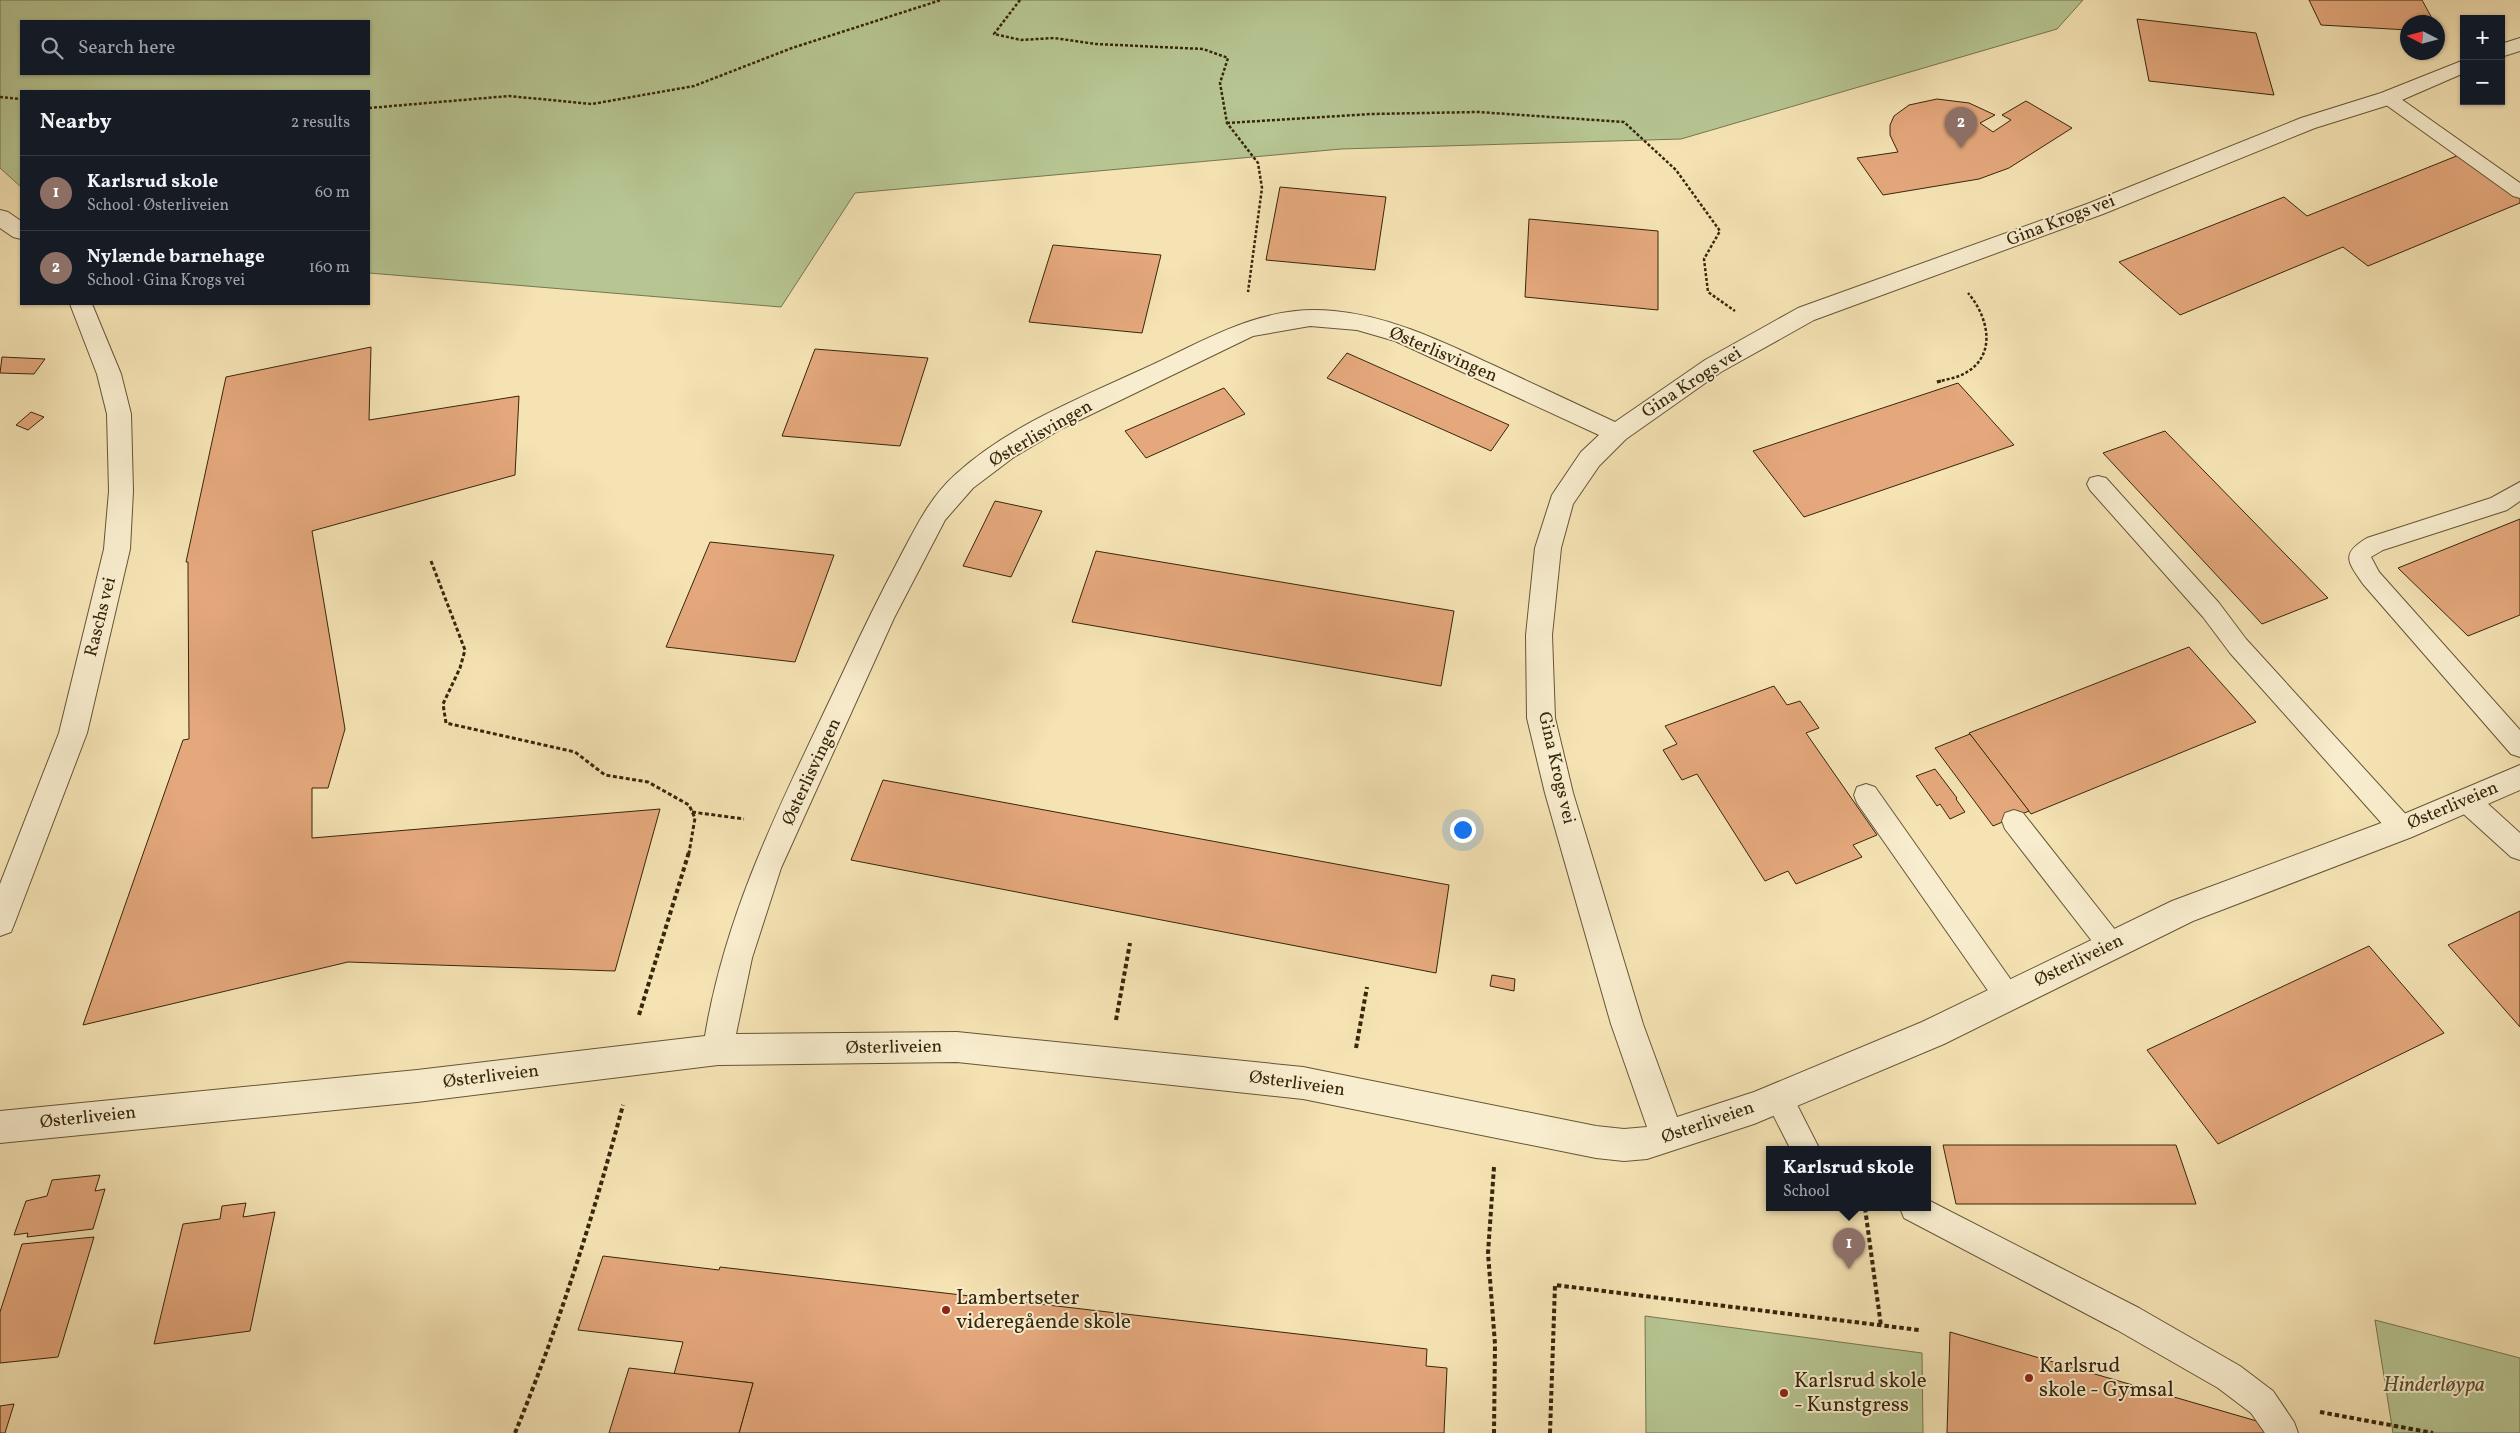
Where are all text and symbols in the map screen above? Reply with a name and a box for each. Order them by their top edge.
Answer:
north arrow [2400,15,2445,60]
map controls [2460,15,2505,105]
button: + [2460,15,2505,60]
search box [20,20,370,75]
icon: search [38,34,66,62]
text: Search here [78,35,175,61]
button: − [2460,60,2505,105]
pin: 2 [1945,107,1977,148]
text: Nearby [40,108,111,137]
text: 2 results [291,112,350,134]
text: Karlsrud skole [87,169,218,195]
text: 1 [53,182,59,204]
text: 60 m [315,182,350,204]
street label: Gina Krogs vei [2003,189,2119,253]
text: School · Østerliveien [87,195,229,217]
text: Nylænde barnehage [87,244,265,270]
text: 2 [52,257,60,279]
text: 160 m [309,257,350,279]
text: School · Gina Krogs vei [87,270,245,292]
street label: Østerlisvingen [1385,321,1501,389]
street label: Gina Krogs vei [1637,341,1747,425]
street label: Østerlisvingen [985,394,1097,474]
street label: Raschs vei [79,575,123,659]
street label: Gina Krogs vei [1531,709,1581,827]
street label: Østerlisvingen [776,714,848,830]
street label: Østerliveien [2404,776,2502,836]
your location [1450,817,1476,843]
street label: Østerliveien [2030,929,2128,993]
street label: Østerliveien [846,1035,943,1061]
street label: Østerliveien [442,1059,541,1095]
street label: Østerliveien [1248,1065,1347,1103]
street label: Østerliveien [1658,1095,1758,1151]
street label: Østerliveien [39,1101,138,1135]
popup [1766,1146,1931,1211]
text: Karlsrud skole [1783,1155,1914,1181]
text: School [1783,1181,1830,1203]
pin: 1 [1833,1228,1865,1269]
place label: Lambertseter videregående skole [956,1284,1131,1337]
marker: Lambertseter videregående skole [940,1304,952,1316]
place label: Karlsrud skole - Gymsal [2039,1352,2174,1405]
place label: Karlsrud skole - Kunstgress [1794,1367,1927,1420]
park label: Hinderløypa [2383,1371,2485,1400]
marker: Karlsrud skole - Gymsal [2023,1372,2035,1384]
marker: Karlsrud skole - Kunstgress [1778,1387,1790,1399]

